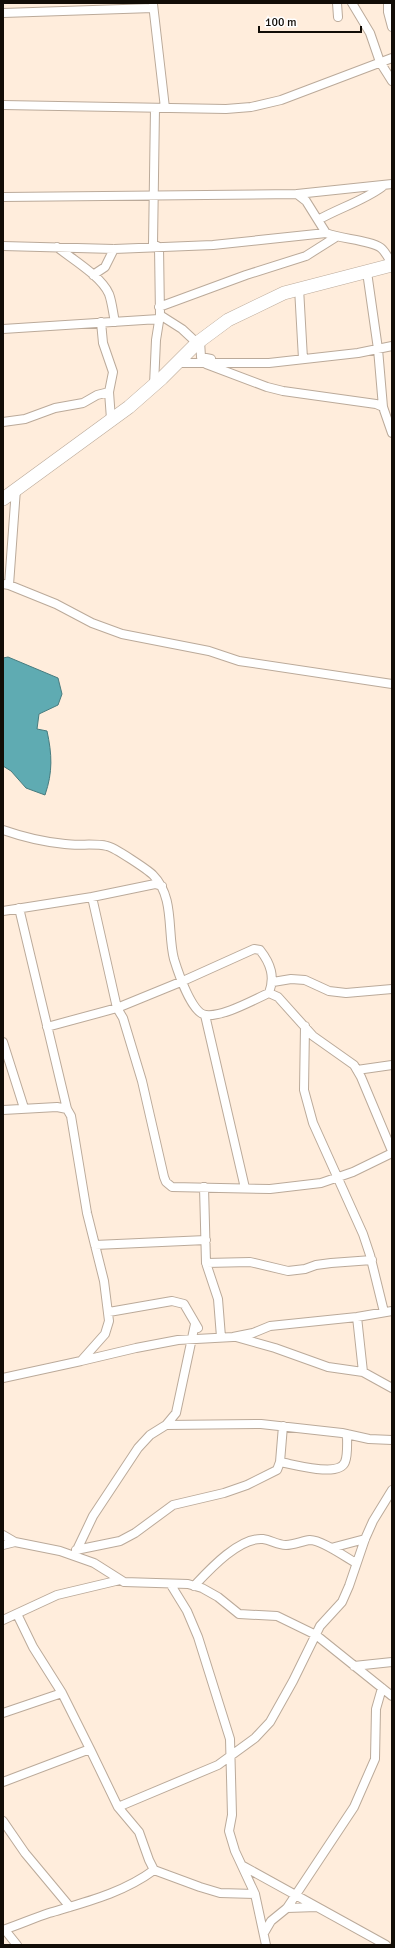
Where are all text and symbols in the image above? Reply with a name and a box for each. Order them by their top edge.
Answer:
scale bar [259,8,361,34]
text: 100 m [265,15,297,30]

